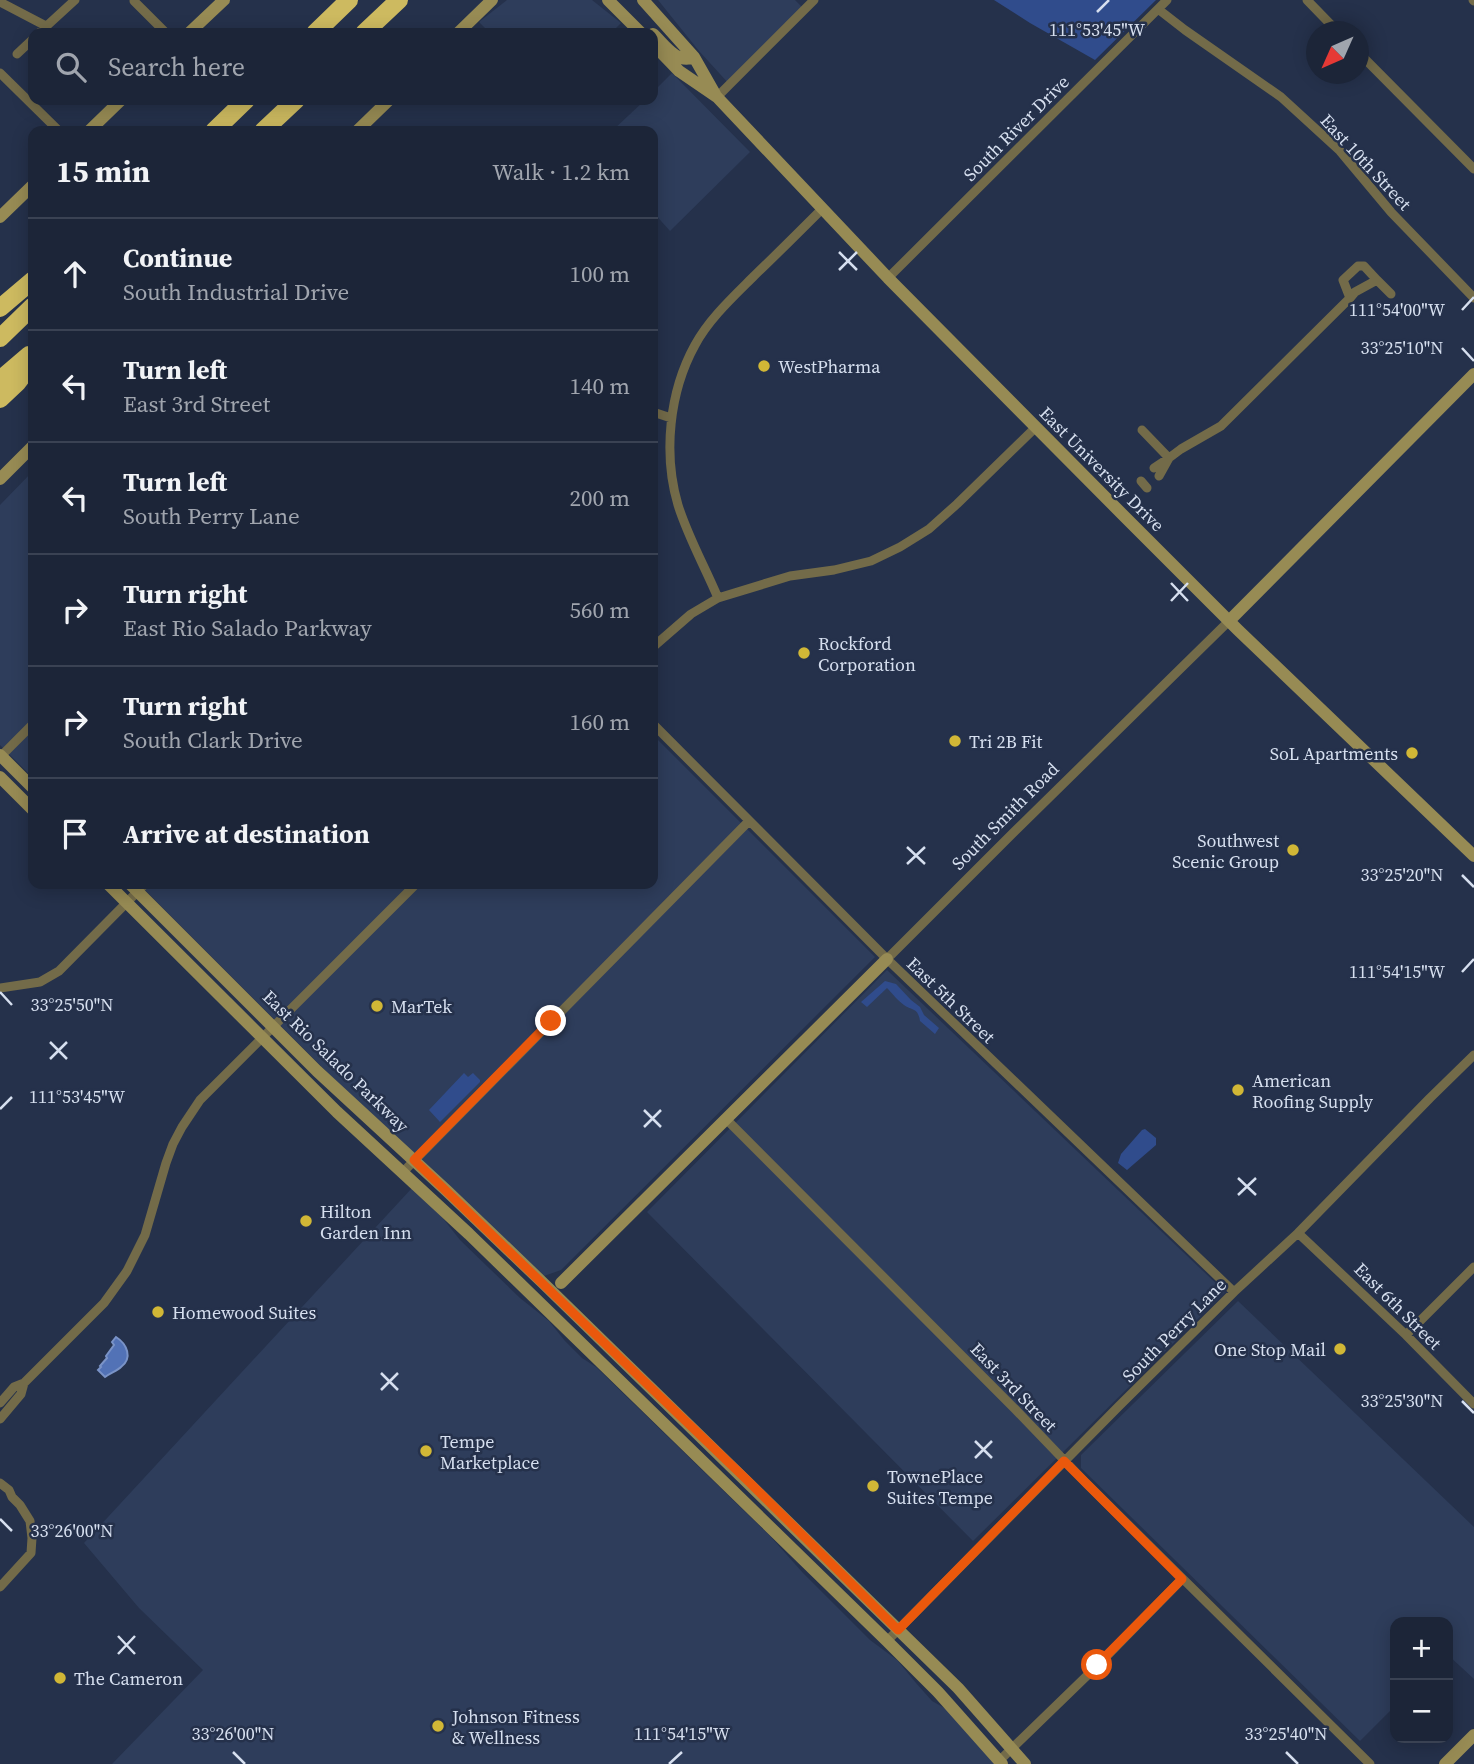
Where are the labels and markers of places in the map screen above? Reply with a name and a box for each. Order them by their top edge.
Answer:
place label: WestPharma [778,354,881,379]
marker: WestPharma [756,358,772,374]
place label: Rockford Corporation [818,631,916,677]
marker: Rockford Corporation [796,645,812,661]
place label: Tri 2B Fit [969,729,1043,754]
marker: Tri 2B Fit [947,733,963,749]
place label: SoL Apartments [1270,741,1398,766]
marker: SoL Apartments [1404,745,1420,761]
place label: Southwest Scenic Group [1172,828,1279,874]
marker: Southwest Scenic Group [1285,842,1301,858]
place label: MarTek [391,994,452,1019]
marker: MarTek [369,998,385,1014]
place label: American Roofing Supply [1252,1068,1374,1114]
marker: American Roofing Supply [1230,1082,1246,1098]
place label: Hilton Garden Inn [320,1199,412,1245]
marker: Hilton Garden Inn [298,1213,314,1229]
place label: Homewood Suites [172,1300,316,1325]
marker: Homewood Suites [150,1304,166,1320]
place label: One Stop Mail [1214,1337,1326,1362]
marker: One Stop Mail [1332,1341,1348,1357]
place label: Tempe Marketplace [440,1429,540,1475]
marker: Tempe Marketplace [418,1443,434,1459]
place label: TownePlace Suites Tempe [887,1464,993,1510]
marker: TownePlace Suites Tempe [865,1478,881,1494]
place label: The Cameron [74,1666,183,1691]
marker: The Cameron [52,1670,68,1686]
place label: Johnson Fitness & Wellness [451,1704,580,1750]
marker: Johnson Fitness & Wellness [430,1718,446,1734]

